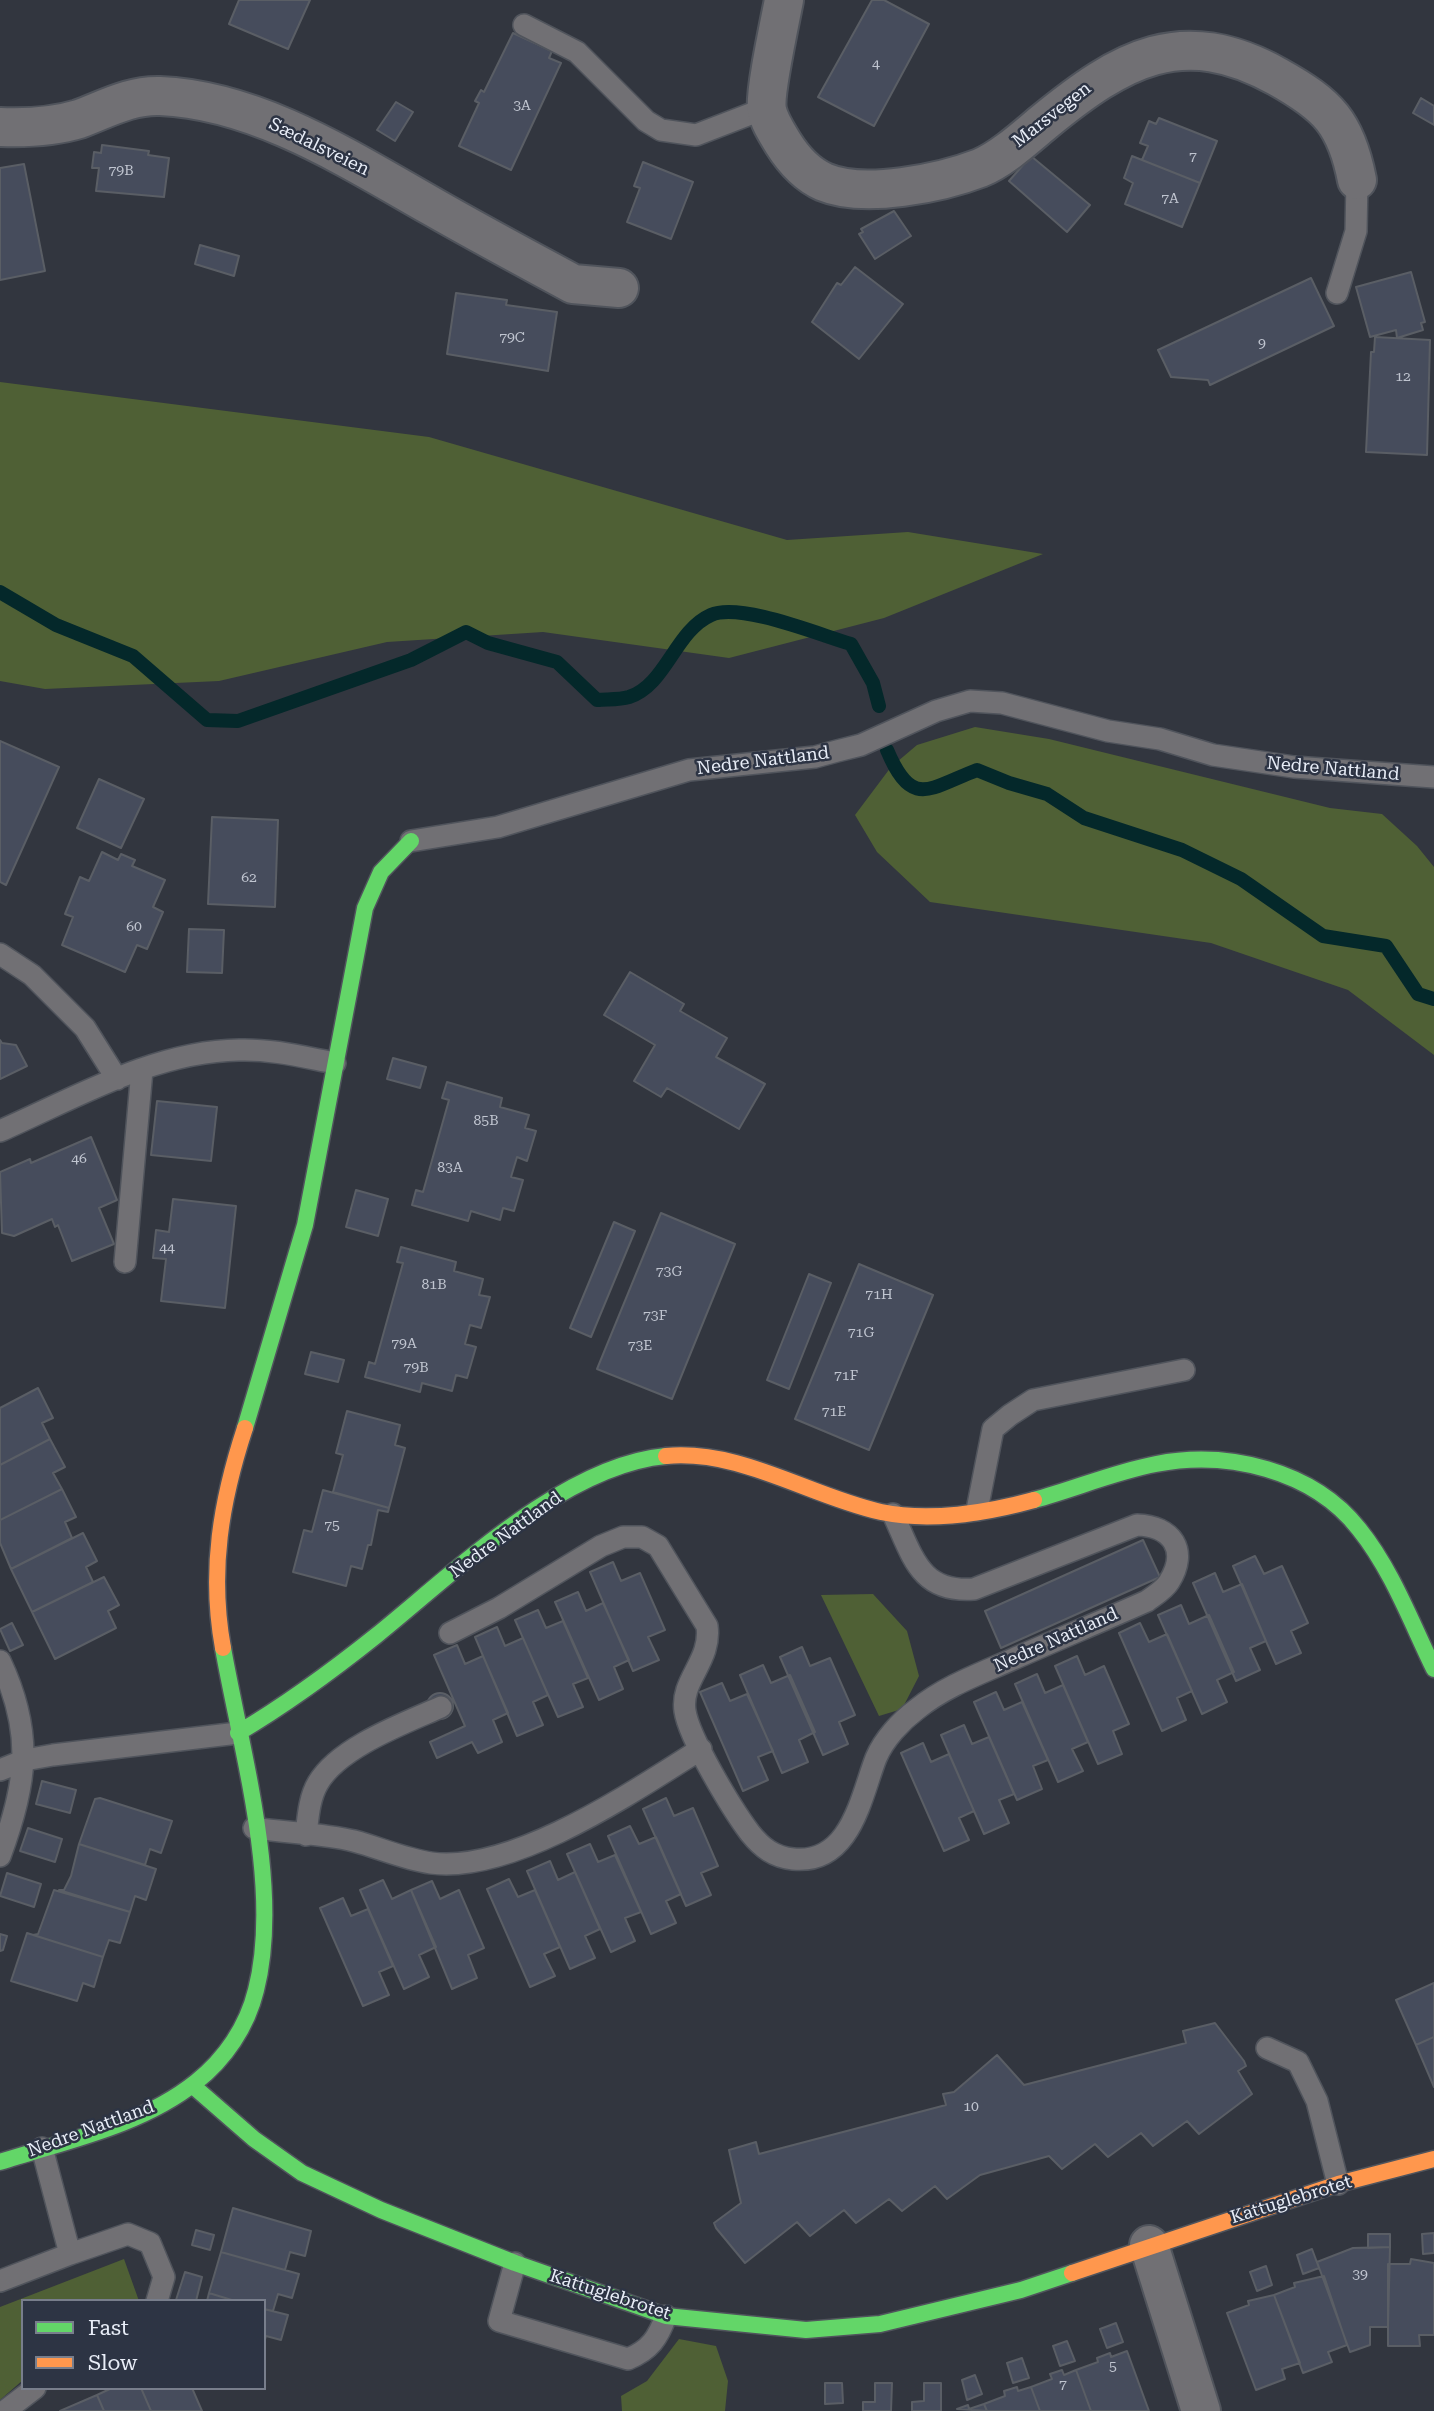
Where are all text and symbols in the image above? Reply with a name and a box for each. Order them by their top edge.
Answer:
house number: 4 [872,56,880,72]
street label: Marsvegen [1008,78,1096,152]
house number: 3A [513,98,531,114]
street label: Sædalsveien [265,113,373,181]
house number: 7 [1189,149,1197,165]
house number: 79B [108,163,134,179]
house number: 7A [1161,191,1179,207]
house number: 79C [499,330,525,346]
house number: 9 [1258,336,1266,352]
house number: 12 [1395,369,1411,385]
street label: Nedre Nattland [696,742,830,780]
street label: Nedre Nattland [1266,752,1400,786]
house number: 62 [241,870,257,886]
house number: 60 [126,919,142,935]
house number: 85B [473,1113,499,1129]
house number: 46 [71,1151,87,1167]
house number: 83A [437,1160,463,1176]
house number: 44 [159,1240,175,1256]
house number: 73G [656,1264,682,1280]
house number: 81B [421,1277,447,1293]
house number: 71H [865,1287,893,1303]
house number: 73F [643,1308,667,1324]
house number: 71G [848,1325,874,1341]
house number: 79A [391,1336,417,1352]
house number: 73E [628,1338,652,1354]
house number: 79B [403,1360,429,1376]
house number: 71F [834,1368,858,1384]
house number: 71E [822,1404,846,1420]
street label: Nedre Nattland [446,1487,566,1583]
house number: 75 [324,1518,340,1534]
street label: Nedre Nattland [991,1603,1121,1677]
street label: Nedre Nattland [25,2096,157,2162]
house number: 10 [963,2099,979,2115]
street label: Kattuglebrotet [1228,2171,1354,2229]
street label: Kattuglebrotet [547,2265,673,2325]
house number: 39 [1352,2267,1368,2283]
legend [21,2299,266,2390]
text: Fast [88,2316,129,2340]
text: Slow [88,2351,137,2375]
house number: 5 [1109,2359,1117,2375]
house number: 7 [1059,2377,1067,2393]

